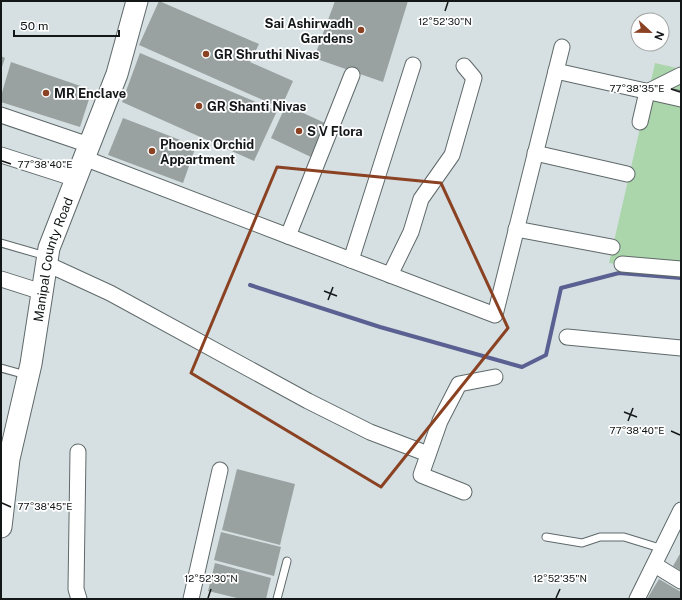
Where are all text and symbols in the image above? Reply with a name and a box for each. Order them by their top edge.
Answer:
scale bar [14,12,119,38]
north arrow [630,12,670,52]
text: 12°52'30"N [418,15,472,27]
place label: Sai Ashirwadh Gardens [264,16,353,46]
text: 50 m [20,19,48,33]
marker: Sai Ashirwadh Gardens [356,25,366,35]
text: N [652,30,666,42]
place label: GR Shruthi Nivas [214,47,320,62]
marker: GR Shruthi Nivas [201,49,211,59]
text: 77°38'35"E [609,82,665,94]
place label: MR Enclave [54,86,126,101]
marker: MR Enclave [41,88,51,98]
place label: GR Shanti Nivas [207,99,307,114]
marker: GR Shanti Nivas [194,101,204,111]
place label: S V Flora [307,124,363,139]
marker: S V Flora [294,126,304,136]
place label: Phoenix Orchid Appartment [160,137,254,167]
marker: Phoenix Orchid Appartment [147,146,157,156]
text: 77°38'40"E [18,158,72,170]
street label: Manipal County Road [31,195,76,323]
text: 77°38'40"E [610,424,664,436]
text: 77°38'45"E [17,500,73,512]
text: 12°52'30"N [184,572,238,584]
text: 12°52'35"N [533,572,587,584]

